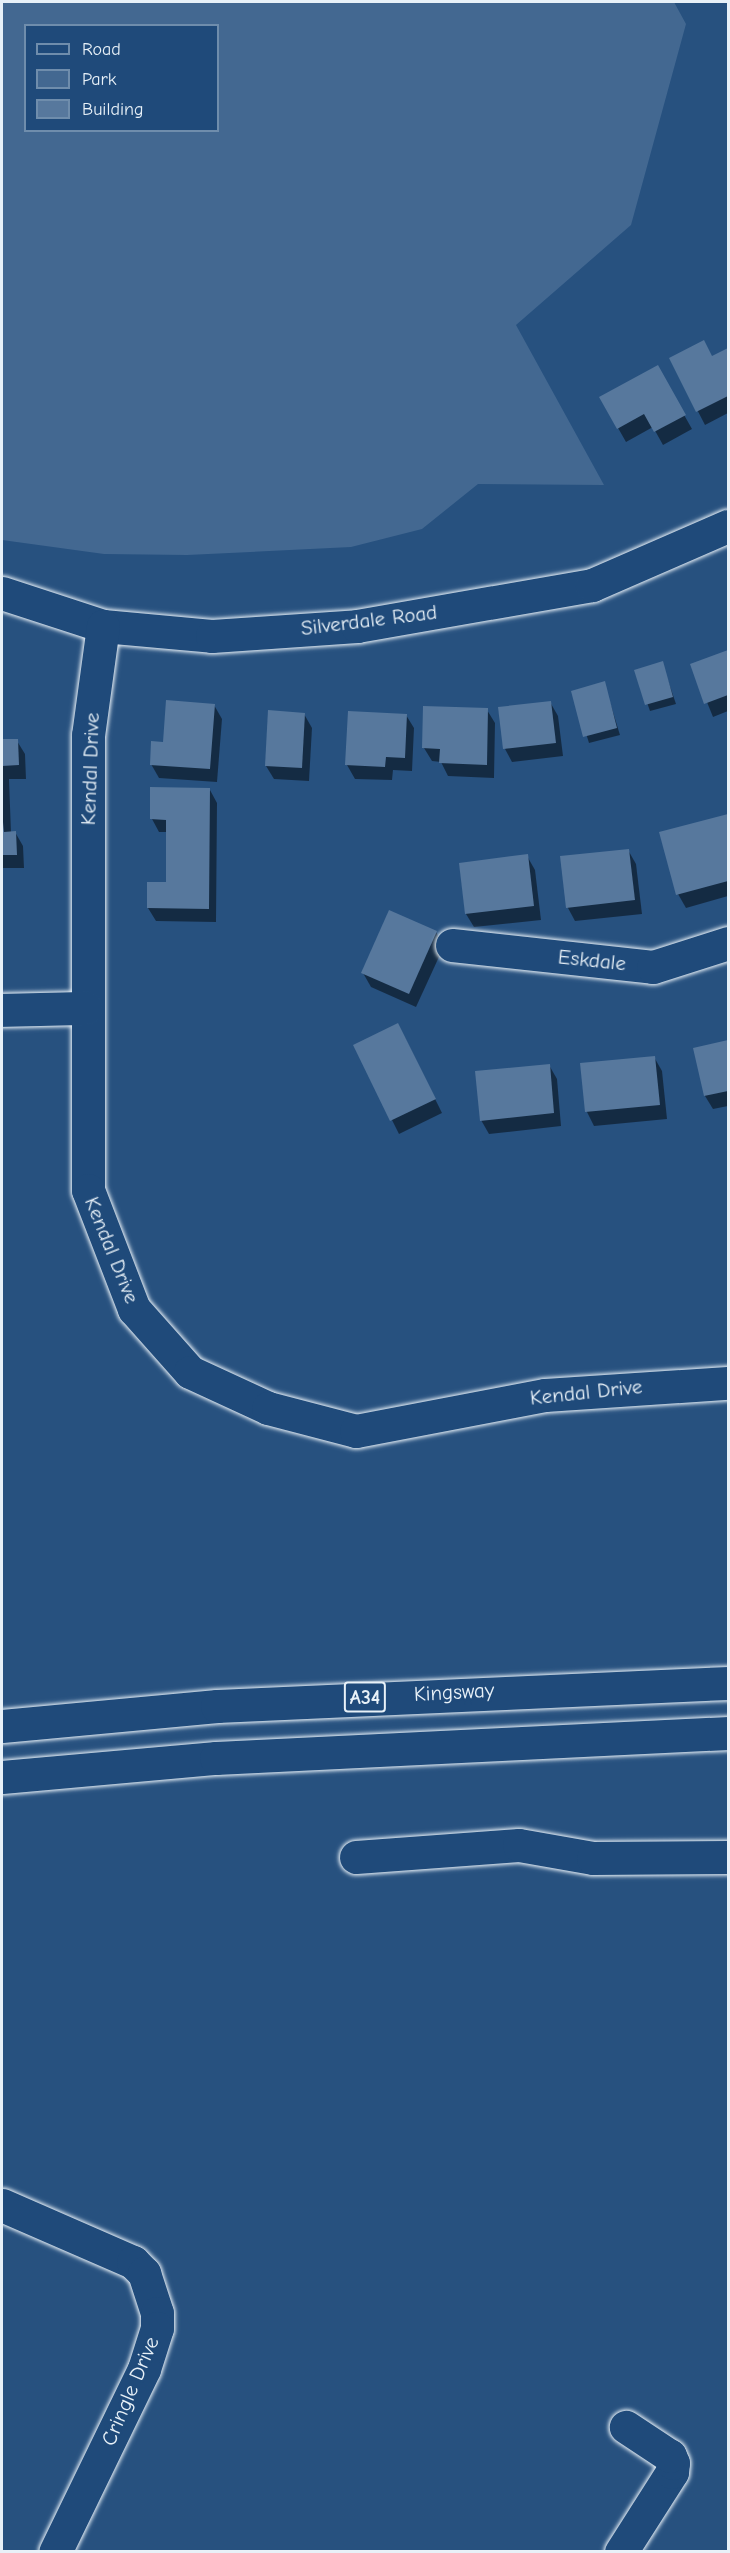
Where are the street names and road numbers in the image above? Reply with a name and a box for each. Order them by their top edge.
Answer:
street label: Silverdale Road [299,599,439,641]
street label: Kendal Drive [75,712,105,826]
street label: Eskdale [557,944,627,976]
street label: Kendal Drive [79,1193,145,1307]
street label: Kendal Drive [529,1374,643,1410]
street label: Kingsway [413,1677,495,1707]
road number: A34 [342,1680,388,1714]
street label: Cringle Drive [96,2333,164,2449]

